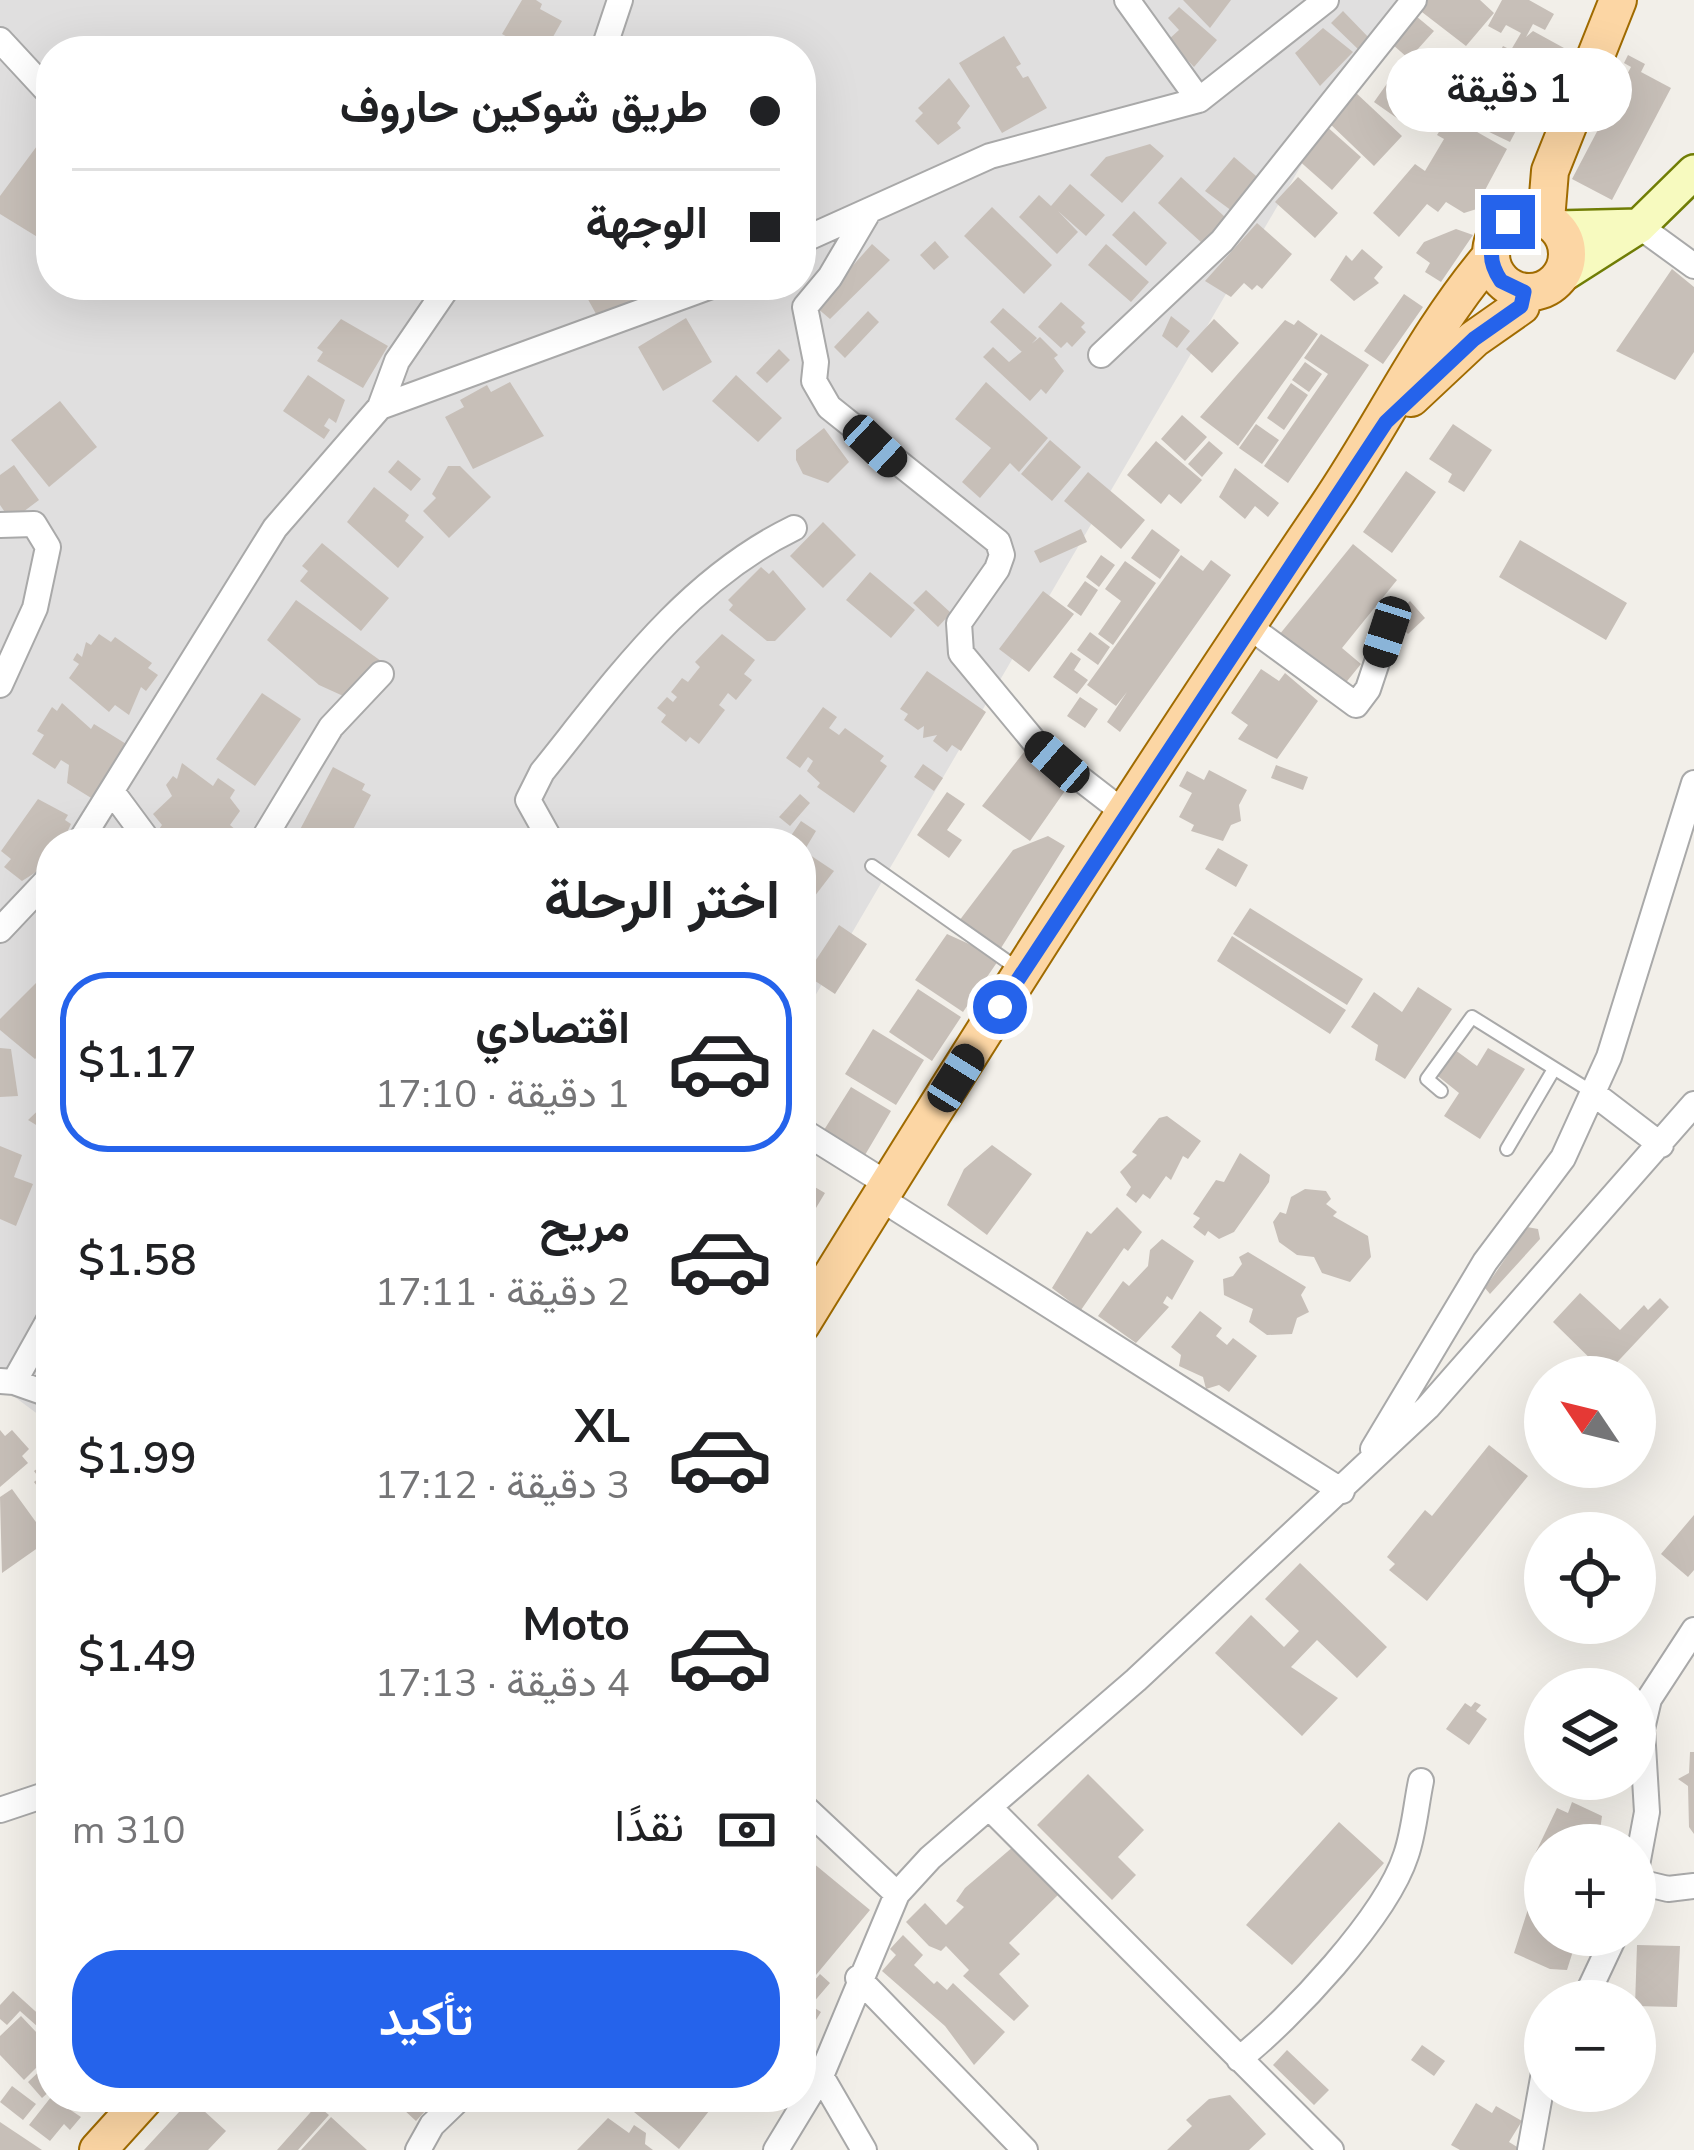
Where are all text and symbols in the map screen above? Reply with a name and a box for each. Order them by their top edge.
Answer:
callout: 1 دقيقة [1385,48,1631,132]
text: 1 دقيقة [1446,63,1572,116]
text: طريق شوكين حاروف [340,77,708,138]
text: الوجهة [586,193,708,254]
route end [1481,195,1535,249]
car [836,408,914,484]
car [1359,592,1415,672]
car [1018,725,1096,799]
text: اختر الرحلة [544,863,780,937]
route start [973,980,1027,1034]
text: اقتصادي [475,998,630,1059]
icon: car [666,1008,774,1116]
text: $1.17 [78,1032,197,1093]
car [922,1038,990,1118]
text: 1 دقيقة · 17:10 [375,1068,630,1121]
text: مريح [539,1196,630,1257]
icon: car [666,1206,774,1314]
text: $1.58 [78,1230,197,1291]
text: 2 دقيقة · 17:11 [375,1266,630,1319]
north arrow [1524,1356,1656,1488]
map controls [1524,1356,1656,2112]
text: XL [574,1397,630,1458]
icon: car [666,1404,774,1512]
text: $1.99 [78,1428,197,1489]
text: 3 دقيقة · 17:12 [375,1459,630,1512]
button: locate [1524,1512,1656,1644]
text: Moto [522,1595,630,1656]
icon: car [666,1602,774,1710]
text: $1.49 [78,1626,197,1687]
text: 4 دقيقة · 17:13 [375,1657,630,1710]
button: layers [1524,1668,1656,1800]
text: نقدًا [614,1796,684,1857]
icon: cash [714,1797,780,1863]
text: 310 m [72,1804,186,1857]
button: + [1524,1824,1656,1956]
button: تأكيد [72,1950,780,2088]
button: − [1524,1980,1656,2112]

